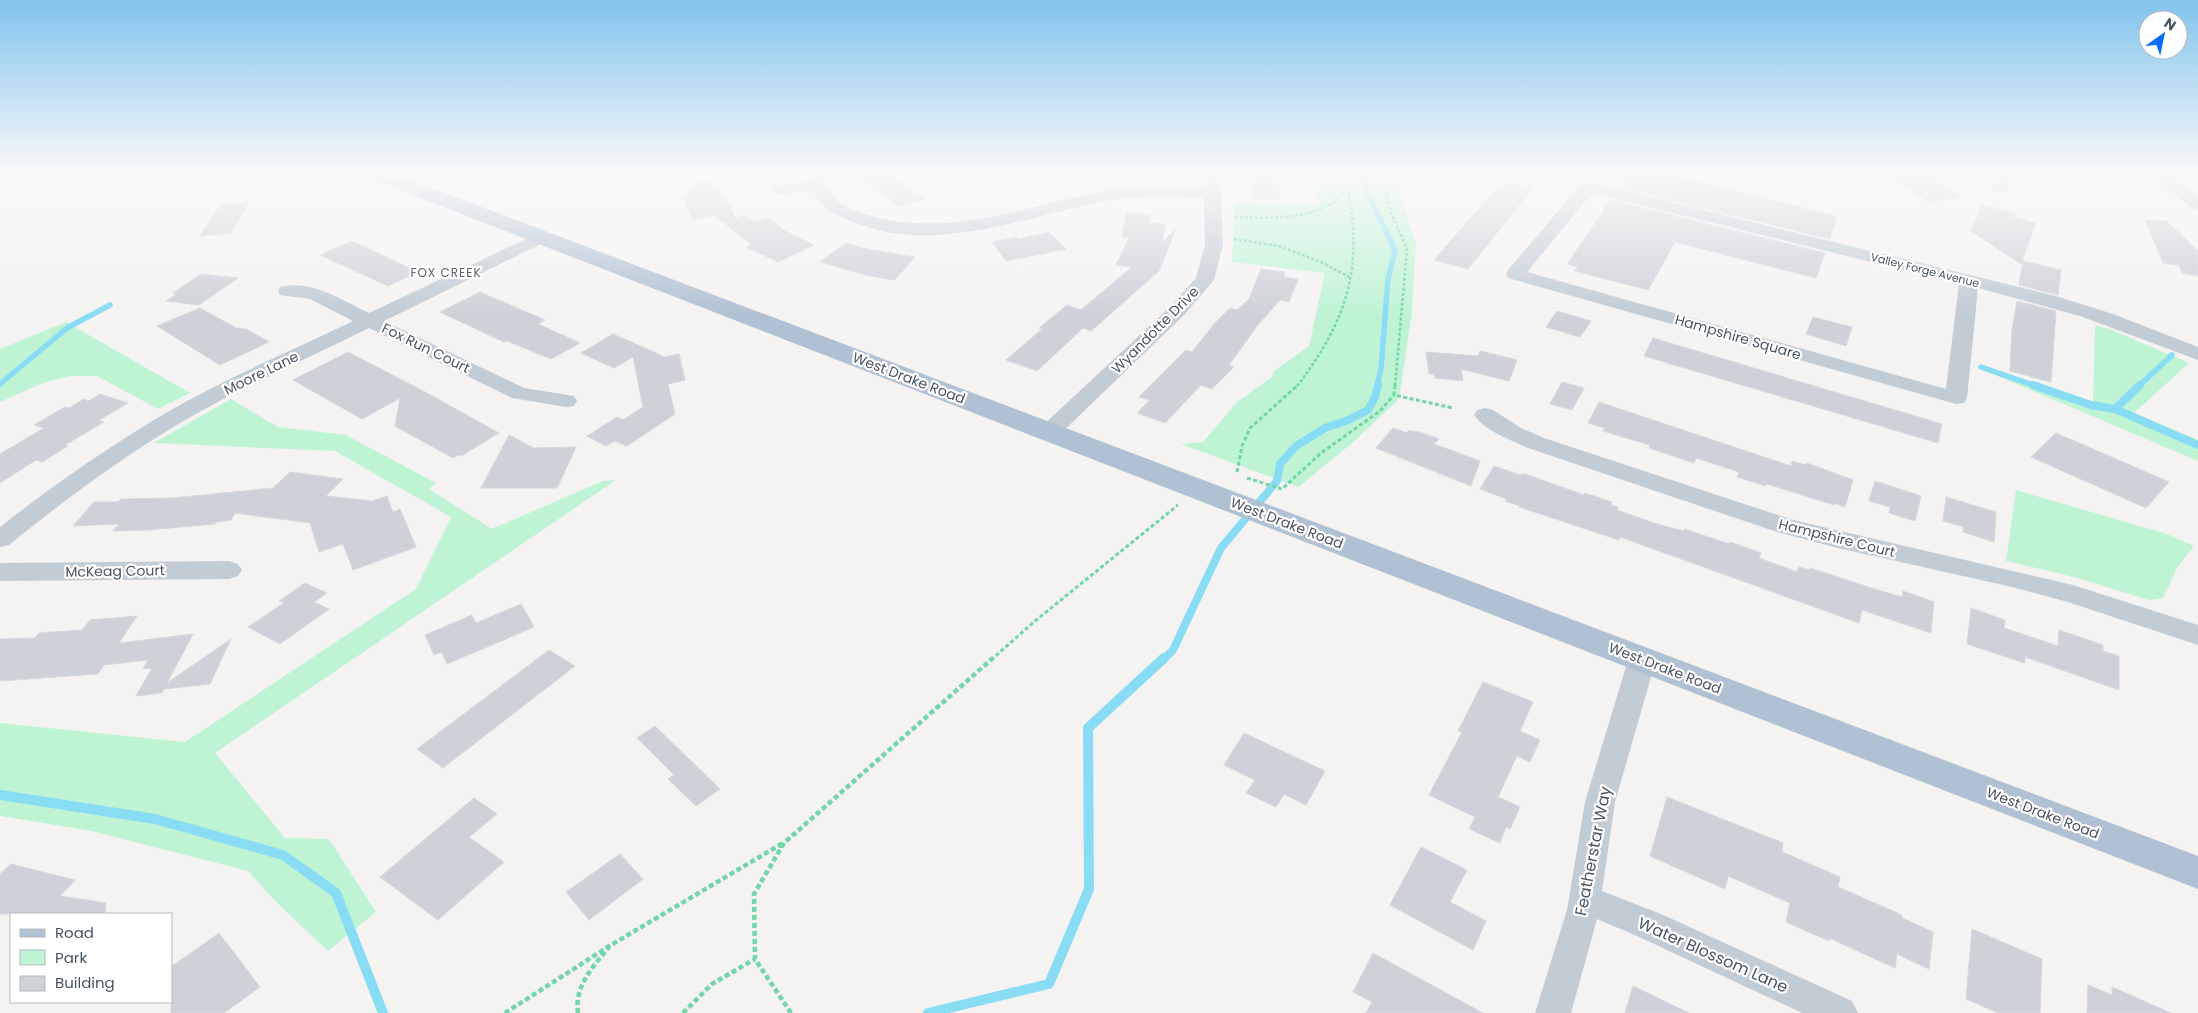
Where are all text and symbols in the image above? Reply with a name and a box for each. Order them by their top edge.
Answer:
north arrow [2138,10,2188,60]
text: N [2160,13,2180,35]
street label: Valley Forge Avenue [1869,249,1981,291]
district label: FOX CREEK [410,264,482,281]
street label: Wyandotte Drive [1107,282,1203,378]
street label: Hampshire Square [1673,309,1804,365]
street label: Fox Run Court [379,318,473,378]
street label: Moore Lane [220,346,302,400]
street label: West Drake Road [850,347,968,409]
street label: West Drake Road [1228,492,1346,554]
street label: Hampshire Court [1777,514,1897,562]
street label: McKeag Court [65,560,165,582]
street label: West Drake Road [1606,637,1724,699]
street label: West Drake Road [1984,782,2102,844]
street label: Featherstar Way [1569,784,1617,918]
street label: Water Blossom Lane [1634,912,1792,998]
legend [10,913,172,1003]
text: Road [55,922,94,943]
text: Park [55,947,87,968]
text: Building [55,972,115,993]

